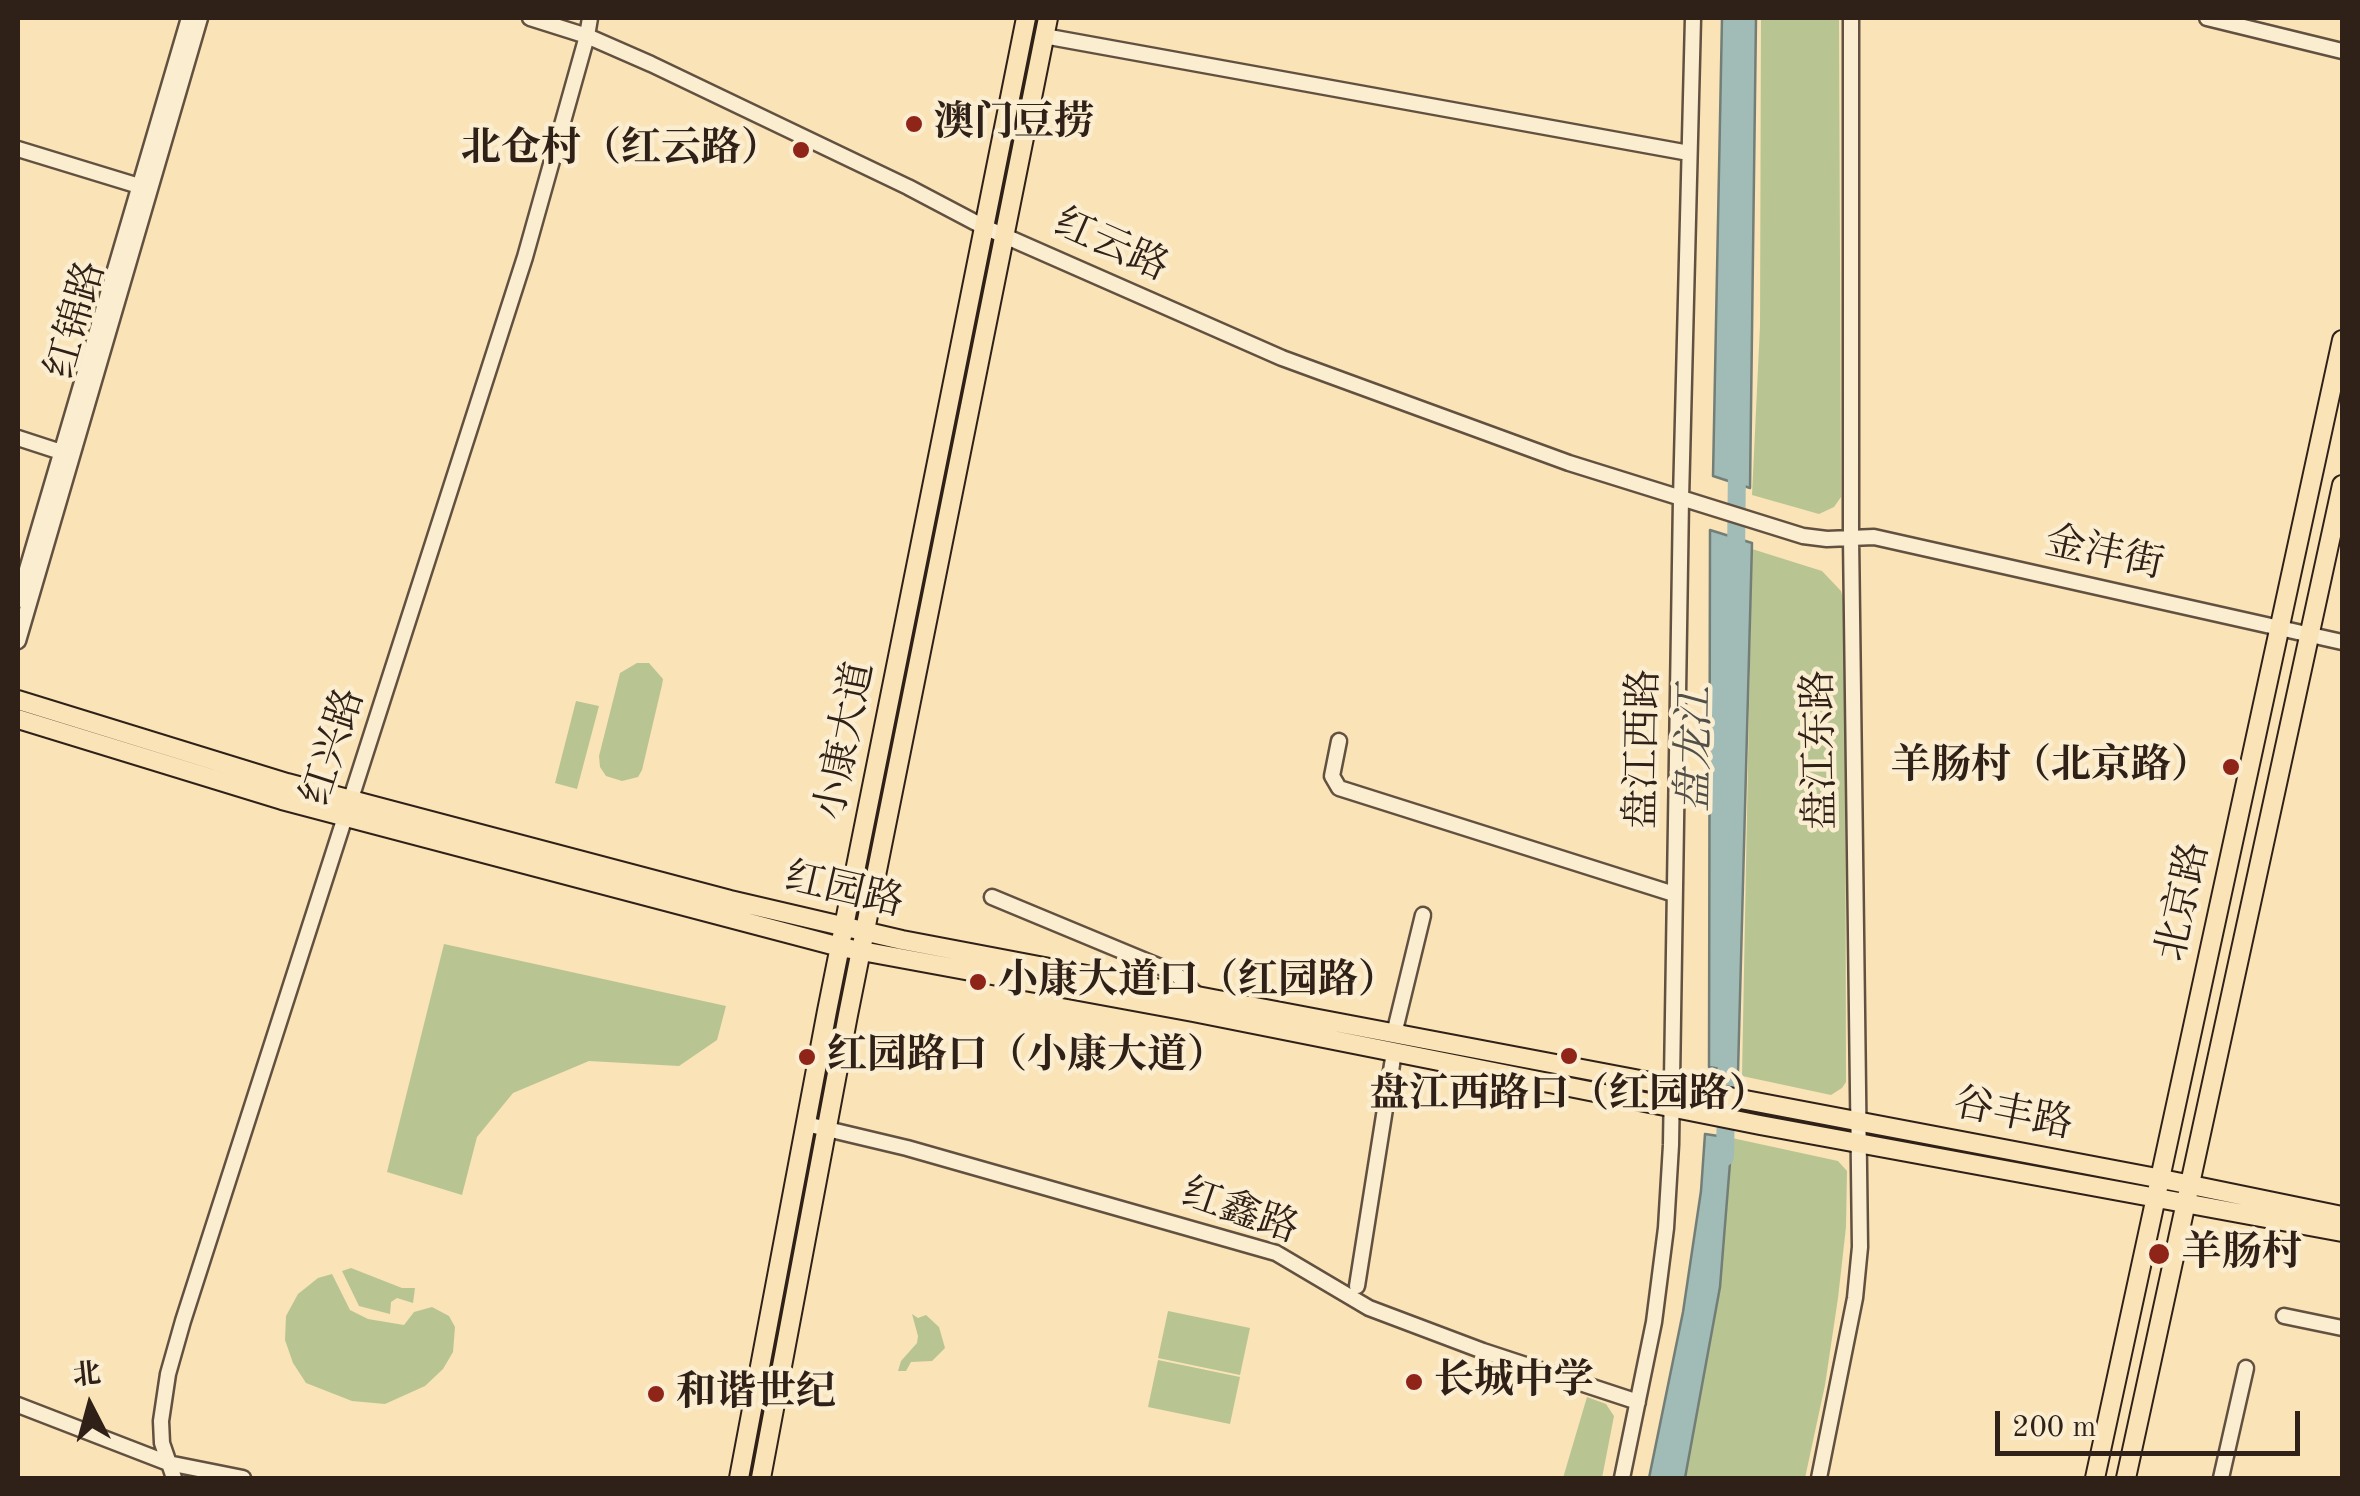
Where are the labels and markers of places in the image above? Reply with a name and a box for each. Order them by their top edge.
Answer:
place label: 澳门豆捞 [934,100,1094,148]
marker: 澳门豆捞 [903,113,925,135]
place label: 北仓村（红云路） [461,126,781,174]
marker: 北仓村（红云路） [790,139,812,161]
place label: 羊肠村（北京路） [1891,743,2211,791]
marker: 羊肠村（北京路） [2220,756,2242,778]
place label: 小康大道口（红园路） [998,958,1398,1006]
marker: 小康大道口（红园路） [967,971,989,993]
place label: 红园路口（小康大道） [827,1033,1227,1081]
marker: 盘江西路口（红园路） [1558,1045,1580,1067]
marker: 红园路口（小康大道） [796,1046,818,1068]
place label: 盘江西路口（红园路） [1369,1072,1769,1120]
place label: 羊肠村 [2182,1230,2302,1278]
marker: 羊肠村 [2146,1241,2172,1267]
place label: 长城中学 [1434,1358,1594,1406]
place label: 和谐世纪 [676,1370,836,1418]
marker: 长城中学 [1403,1371,1425,1393]
marker: 和谐世纪 [645,1383,667,1405]

